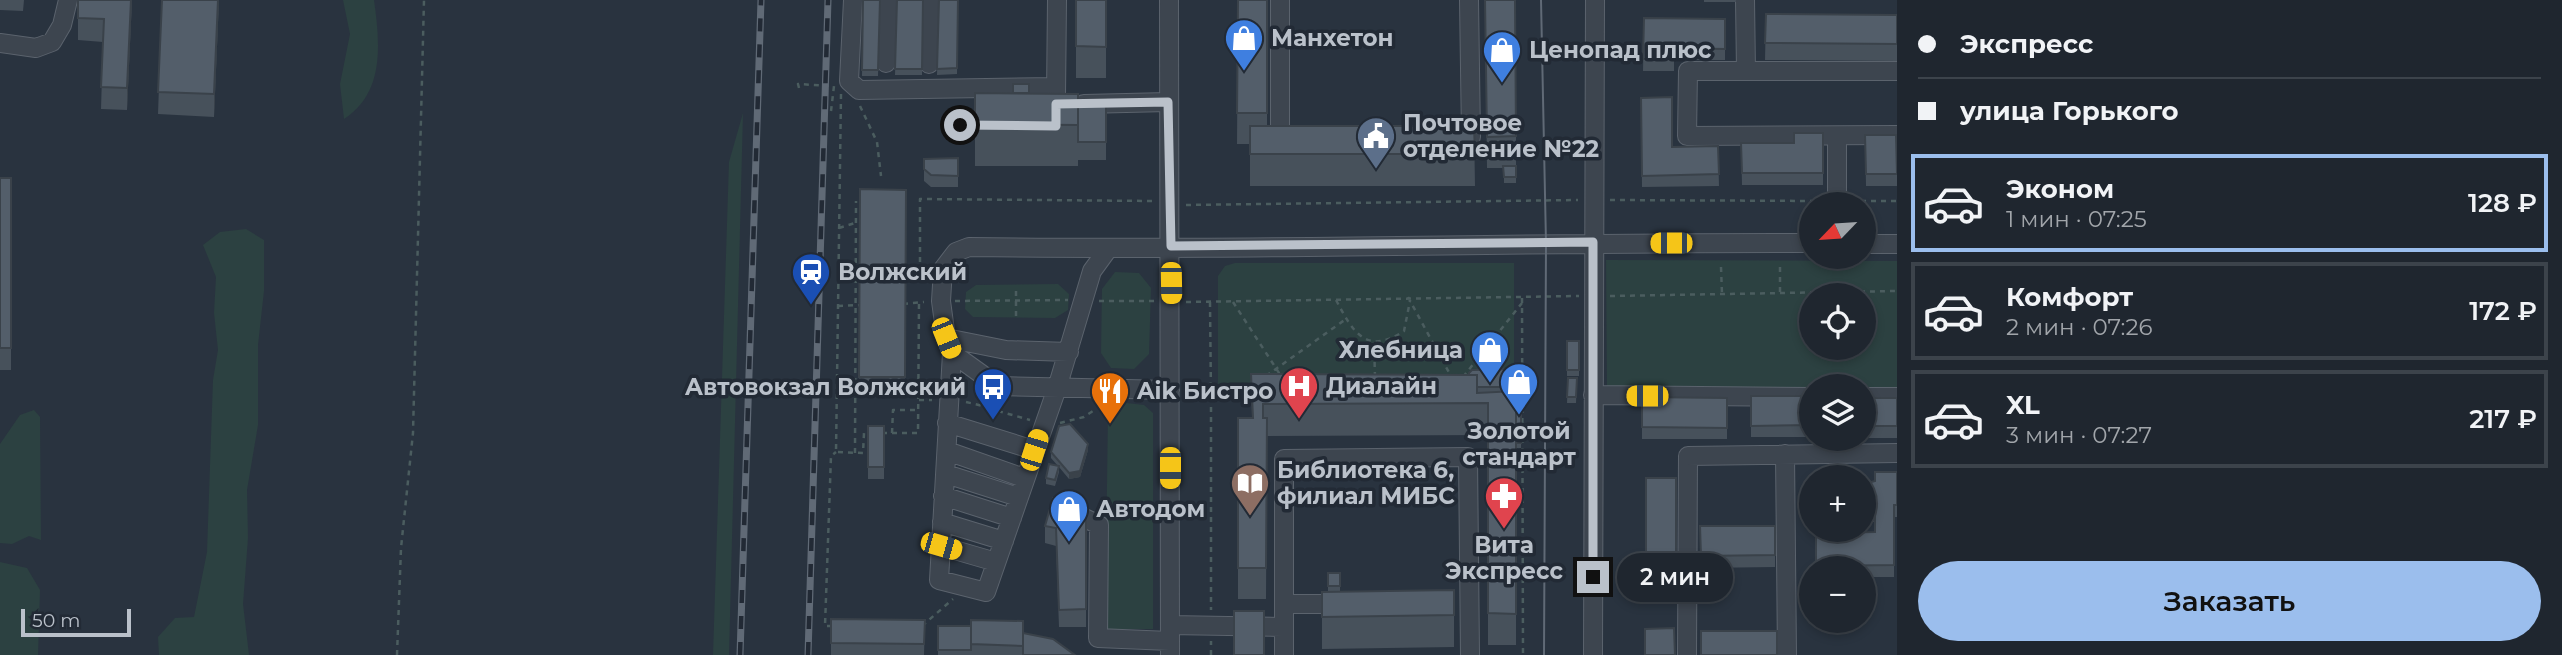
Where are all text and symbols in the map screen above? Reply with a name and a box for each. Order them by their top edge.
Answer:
shop icon: Манхетон [1223,17,1265,72]
place label: Манхетон [1271,24,1393,52]
text: Экспресс [1960,28,2093,60]
shop icon: Ценопад плюс [1481,29,1523,84]
place label: Ценопад плюс [1529,36,1712,64]
text: улица Горького [1960,95,2179,127]
route start [944,109,976,141]
place label: Почтовое отделение №22 [1403,109,1599,163]
public building icon: Почтовое отделение №22 [1355,115,1397,170]
icon: car [1922,172,1985,235]
text: Эконом [2006,173,2114,205]
text: 128 ₽ [2468,187,2537,219]
north arrow [1799,192,1876,270]
map controls [1799,192,1876,633]
text: 1 мин · 07:25 [2006,205,2147,233]
car [1651,233,1693,254]
station icon: Волжский [790,251,832,306]
place label: Волжский [838,258,967,286]
car [1161,262,1182,304]
icon: car [1922,280,1985,343]
text: Комфорт [2006,281,2133,313]
button: locate [1799,283,1876,360]
text: 172 ₽ [2469,295,2537,327]
text: 2 мин · 07:26 [2006,313,2153,341]
car [929,315,964,361]
shop icon: Хлебница [1469,329,1511,384]
place label: Хлебница [1339,336,1463,364]
shop icon: Золотой стандарт [1498,361,1540,416]
hospital icon: Диалайн [1278,365,1320,420]
bus stop icon: Автовокзал Волжский [972,366,1014,421]
restaurant icon: Aik Бистро [1089,370,1131,425]
place label: Диалайн [1326,372,1437,400]
place label: Автовокзал Волжский [685,373,966,401]
button: layers [1799,374,1876,451]
place label: Aik Бистро [1136,377,1273,405]
car [1627,386,1669,407]
icon: car [1922,388,1985,451]
text: XL [2006,389,2040,421]
text: 217 ₽ [2469,403,2537,435]
place label: Золотой стандарт [1462,417,1576,471]
text: 3 мин · 07:27 [2006,421,2152,449]
car [1018,427,1051,473]
car [1160,447,1181,489]
place label: Библиотека 6, филиал МИБС [1277,456,1455,510]
library icon: Библиотека 6, филиал МИБС [1229,462,1271,517]
button: + [1799,465,1876,542]
pharmacy icon: Вита Экспресс [1483,475,1525,530]
shop icon: Автодом [1048,488,1090,543]
place label: Автодом [1096,495,1205,523]
car [918,530,965,562]
place label: Вита Экспресс [1445,531,1563,585]
callout: 2 мин [1618,552,1733,602]
button: − [1799,556,1876,633]
route end [1577,561,1609,593]
button: Заказать [1918,561,2541,641]
text: 2 мин [1640,563,1710,591]
scale bar [21,606,131,638]
text: 50 m [32,609,80,632]

